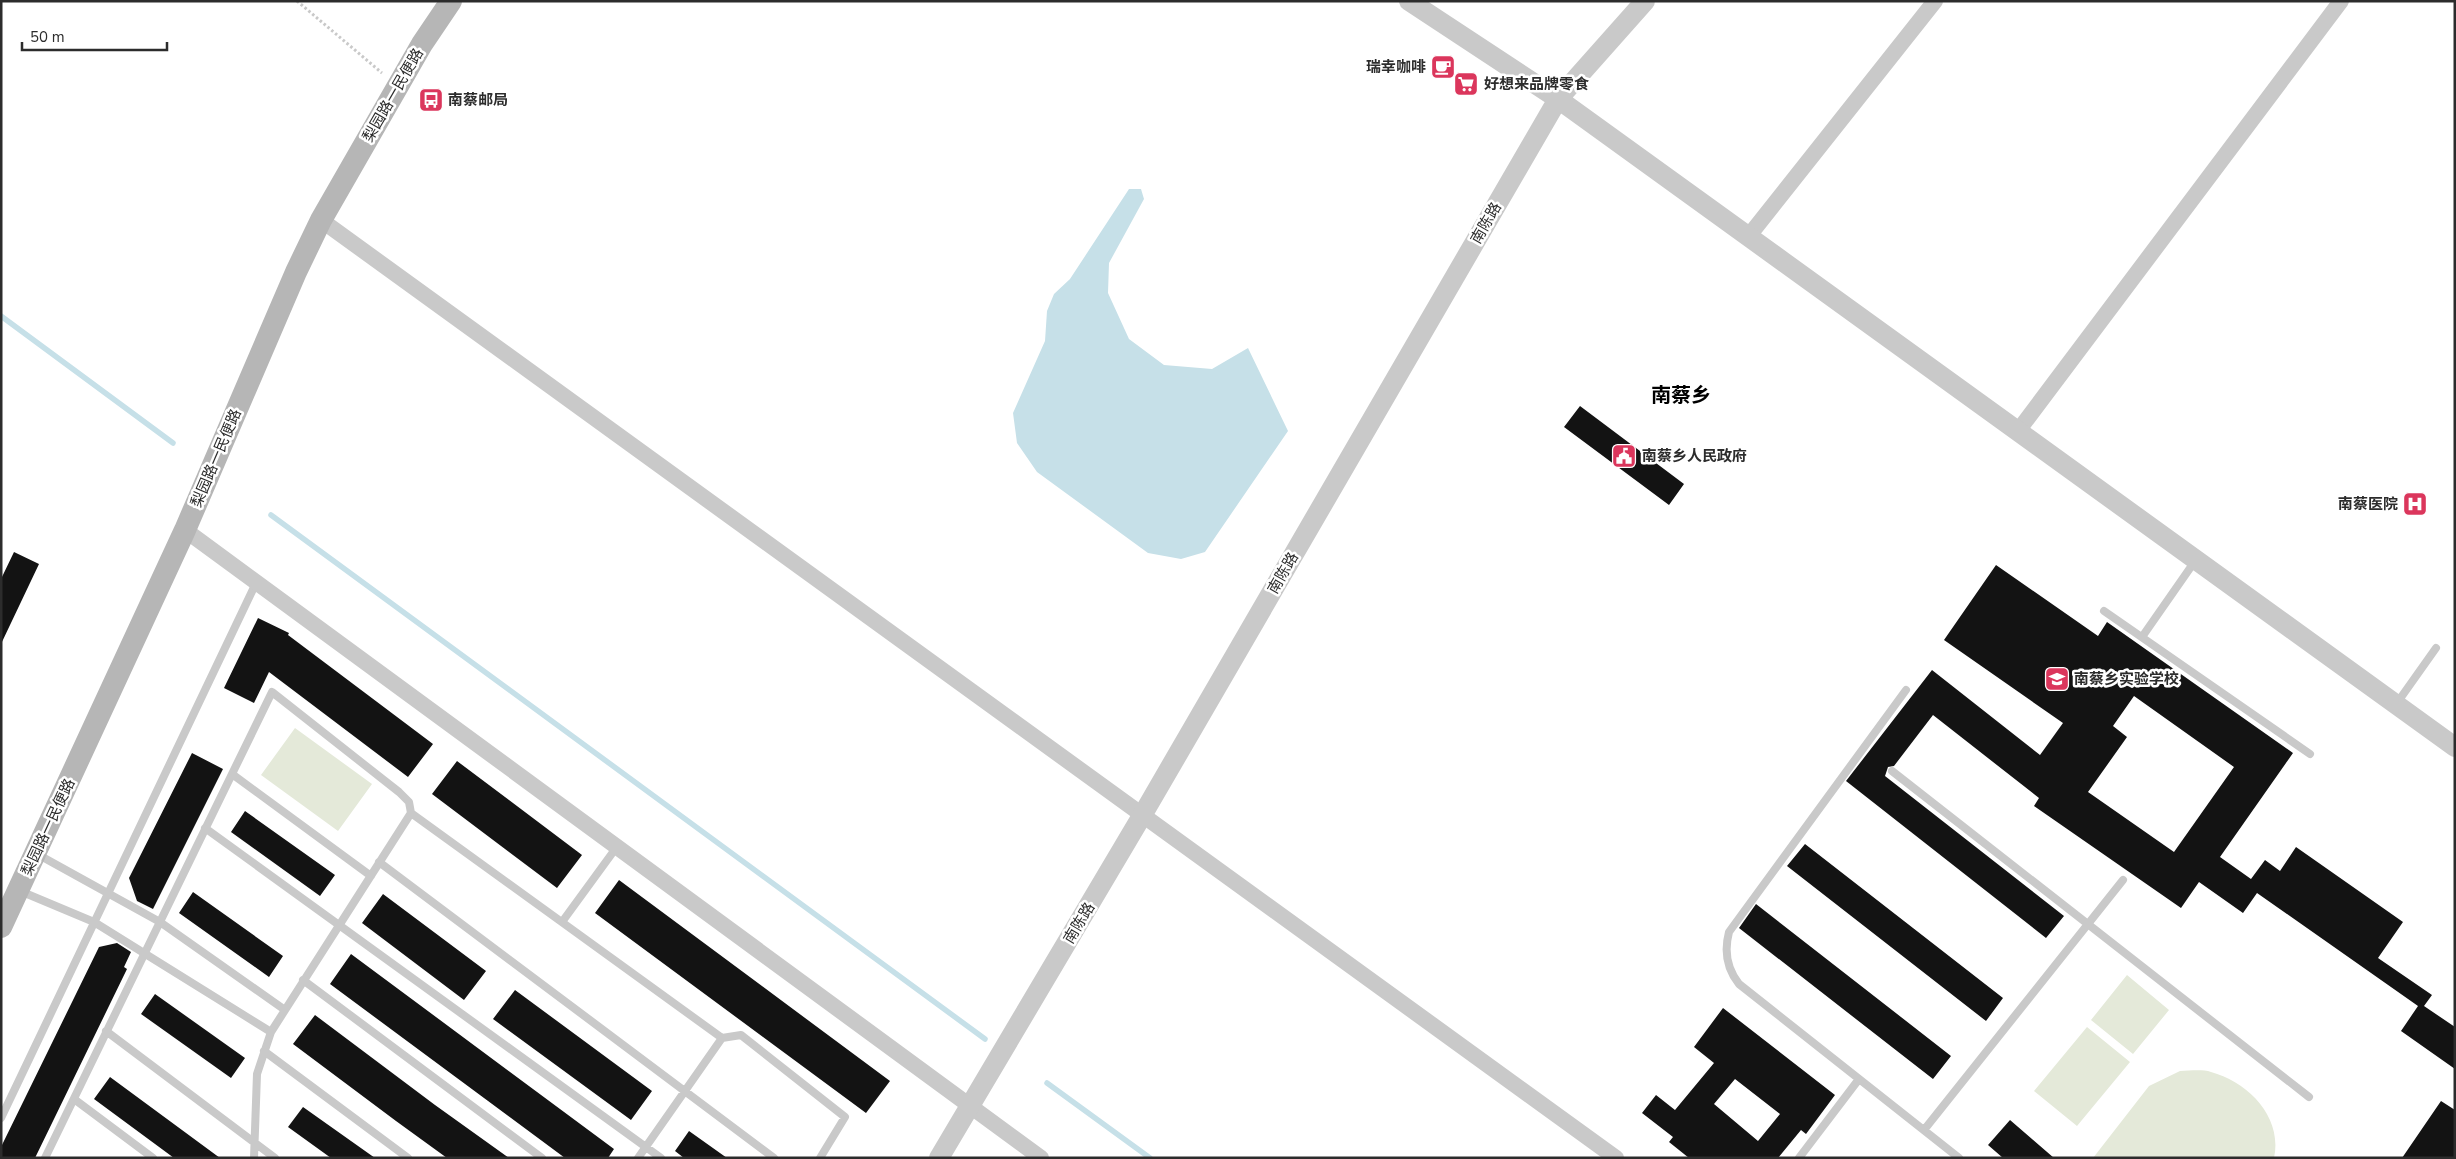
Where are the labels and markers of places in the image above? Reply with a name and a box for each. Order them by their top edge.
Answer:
cafe icon: 瑞幸咖啡 [1430,54,1456,80]
place label: 瑞幸咖啡 [1366,57,1426,77]
supermarket icon: 好想来品牌零食 [1453,71,1479,97]
place label: 好想来品牌零食 [1484,74,1589,94]
bus stop icon: 南蔡邮局 [418,87,444,113]
place label: 南蔡邮局 [448,90,508,110]
public building icon: 南蔡乡人民政府 [1611,443,1637,469]
place label: 南蔡乡人民政府 [1642,446,1747,466]
hospital icon: 南蔡医院 [2402,491,2428,517]
place label: 南蔡医院 [2338,494,2398,514]
school or university icon: 南蔡乡实验学校 [2044,666,2070,692]
place label: 南蔡乡实验学校 [2074,669,2179,689]

